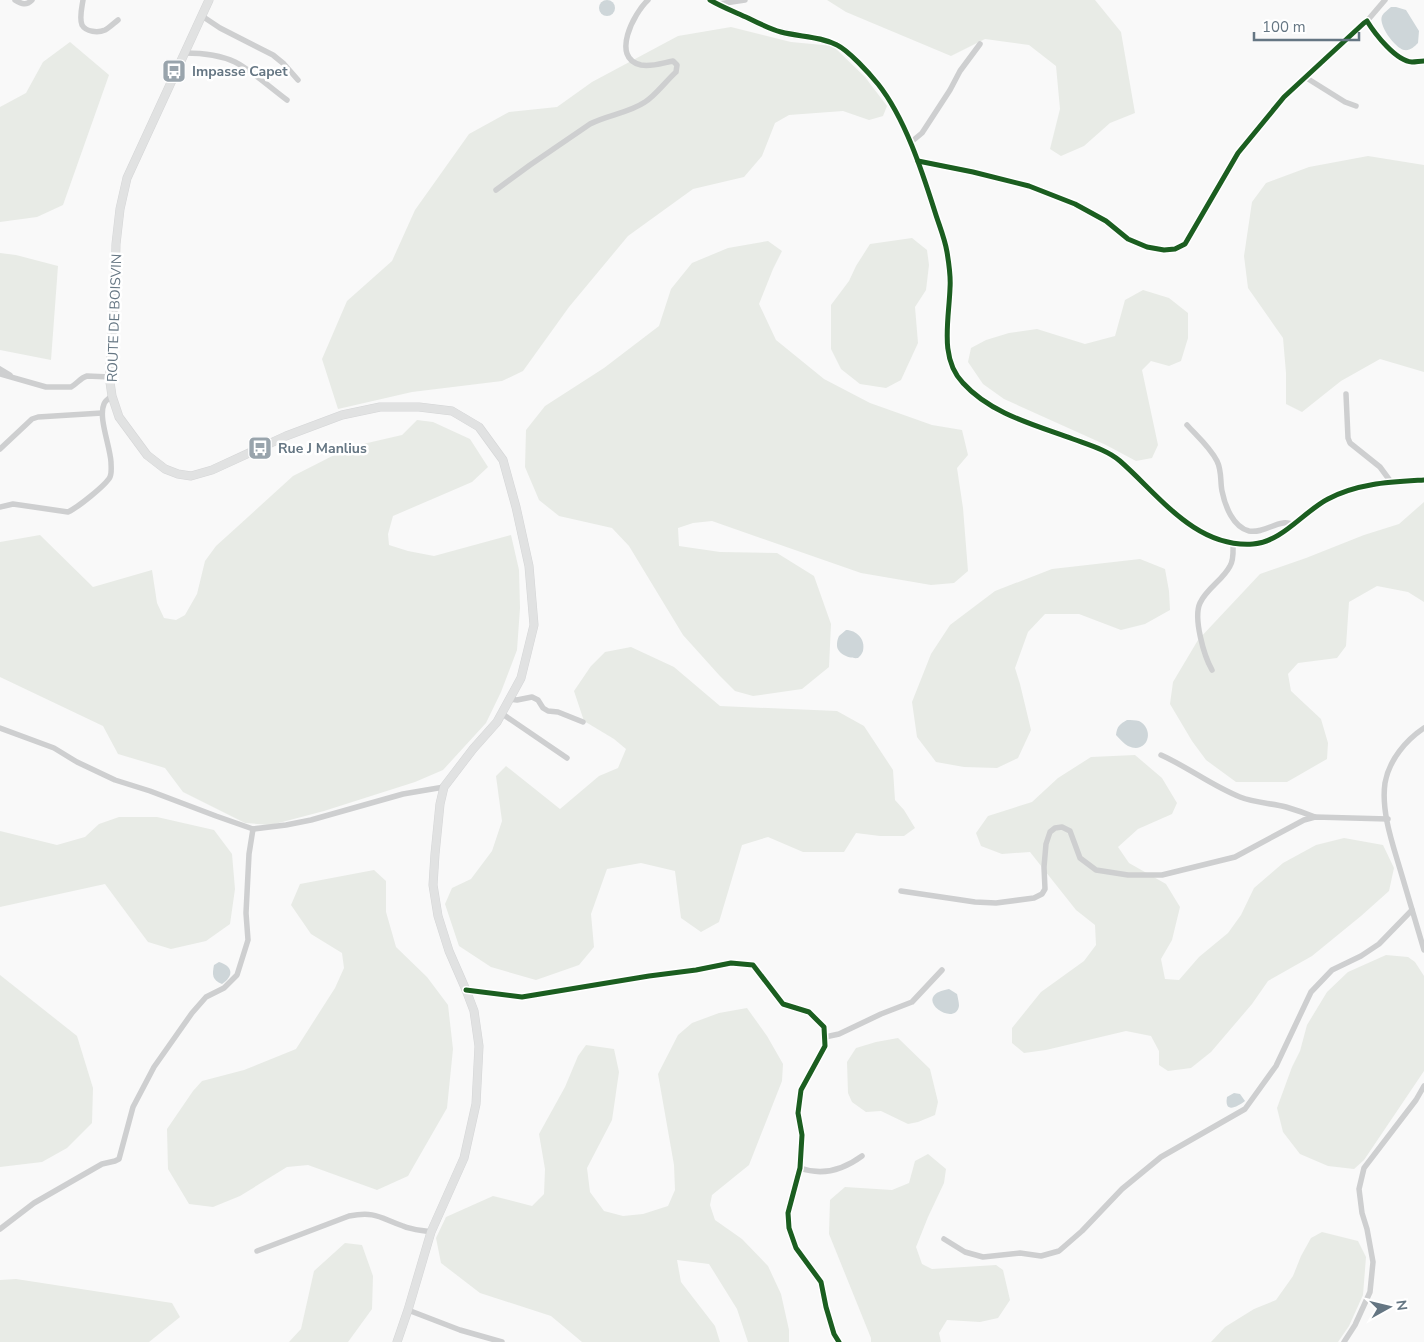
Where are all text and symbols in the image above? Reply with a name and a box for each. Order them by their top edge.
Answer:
scale bar [1254,10,1359,42]
text: 100 m [1262,17,1306,37]
bus stop icon: Impasse Capet [161,58,187,84]
place label: Impasse Capet [192,62,288,81]
street label: ROUTE DE BOISVIN [103,254,126,383]
bus stop icon: Rue J Manlius [247,435,273,461]
place label: Rue J Manlius [278,439,367,458]
north arrow [1364,1282,1414,1332]
text: N [1391,1299,1412,1312]

